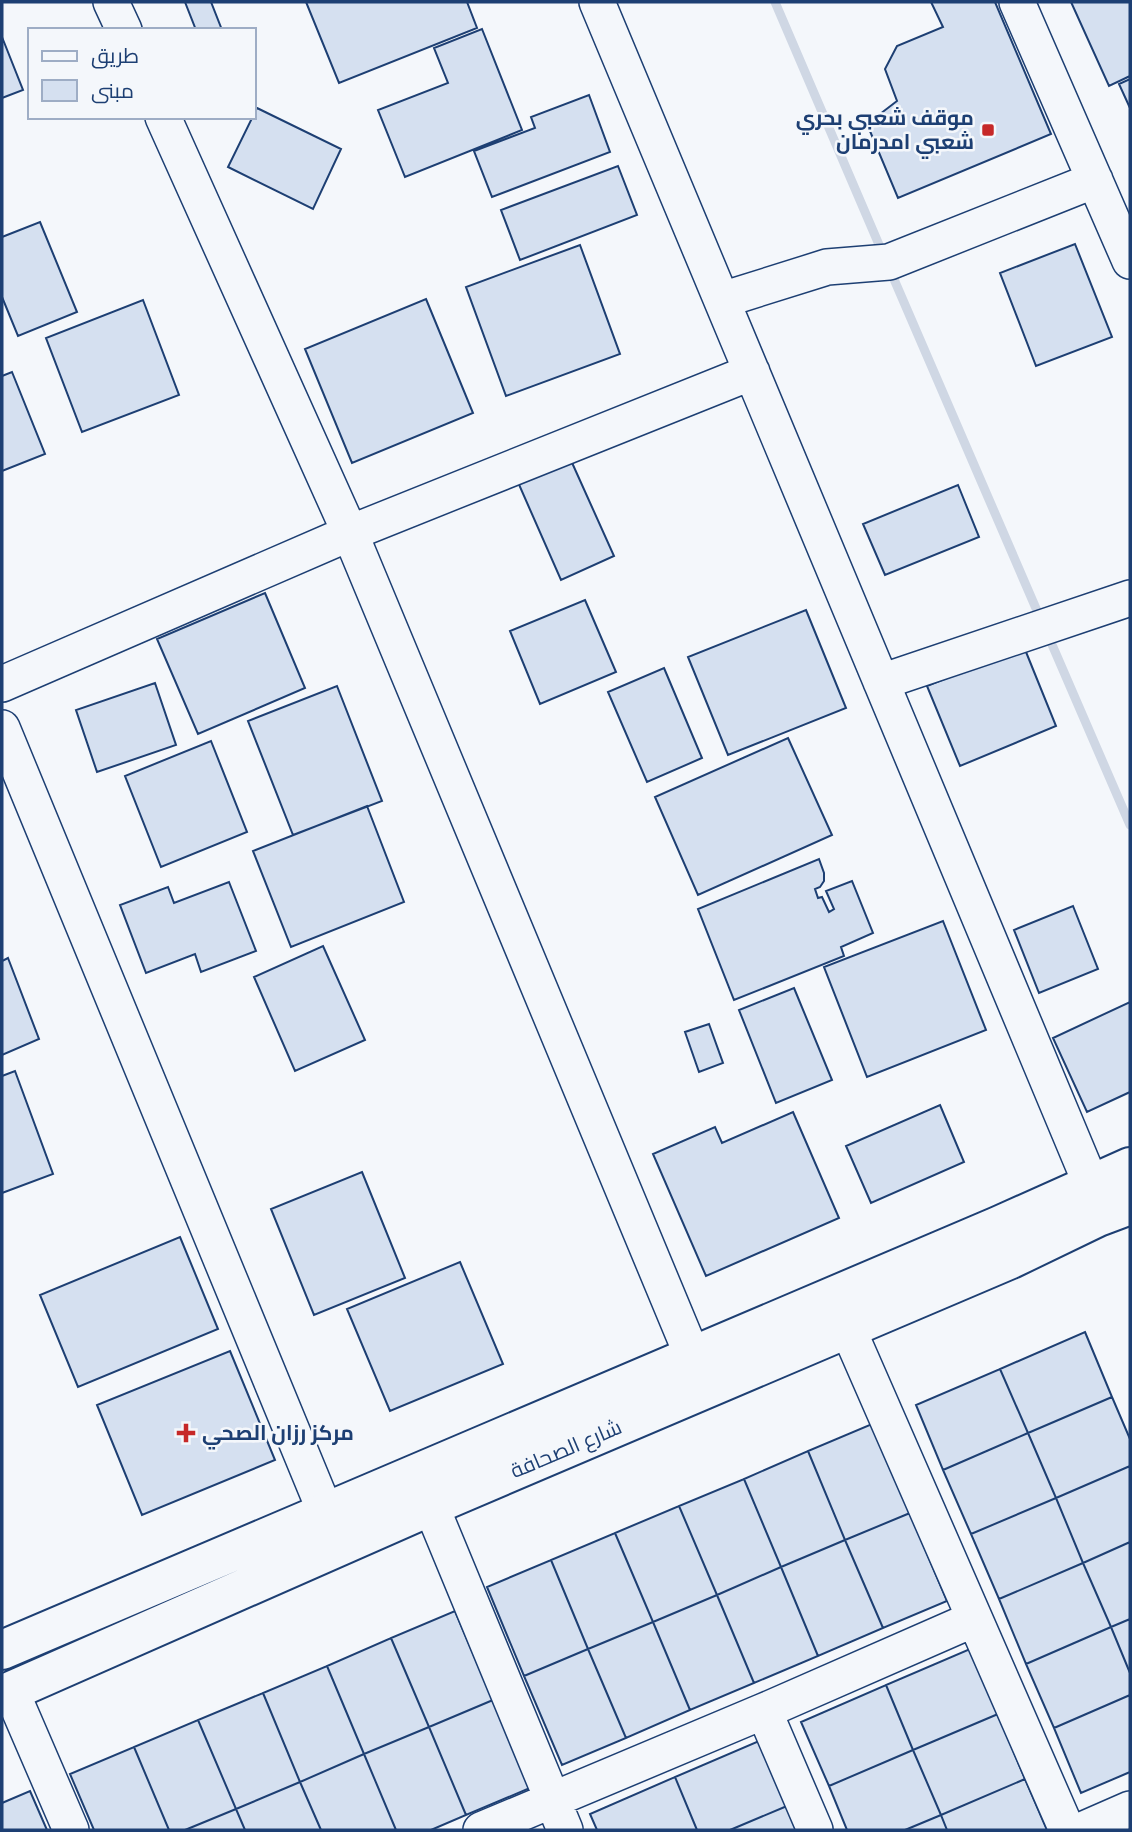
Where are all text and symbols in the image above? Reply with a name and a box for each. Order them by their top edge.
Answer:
legend [28,28,256,119]
text: طريق [91,41,139,69]
text: مبنى [91,76,134,104]
place label: موقف شعبي بحري شعبي امدرمان [796,103,974,159]
marker: موقف شعبي بحري شعبي امدرمان [980,122,996,138]
street label: شارع الصحافة [506,1412,626,1485]
place label: مركز رزان الصحي [202,1418,354,1450]
marker: مركز رزان الصحي [176,1423,196,1443]

